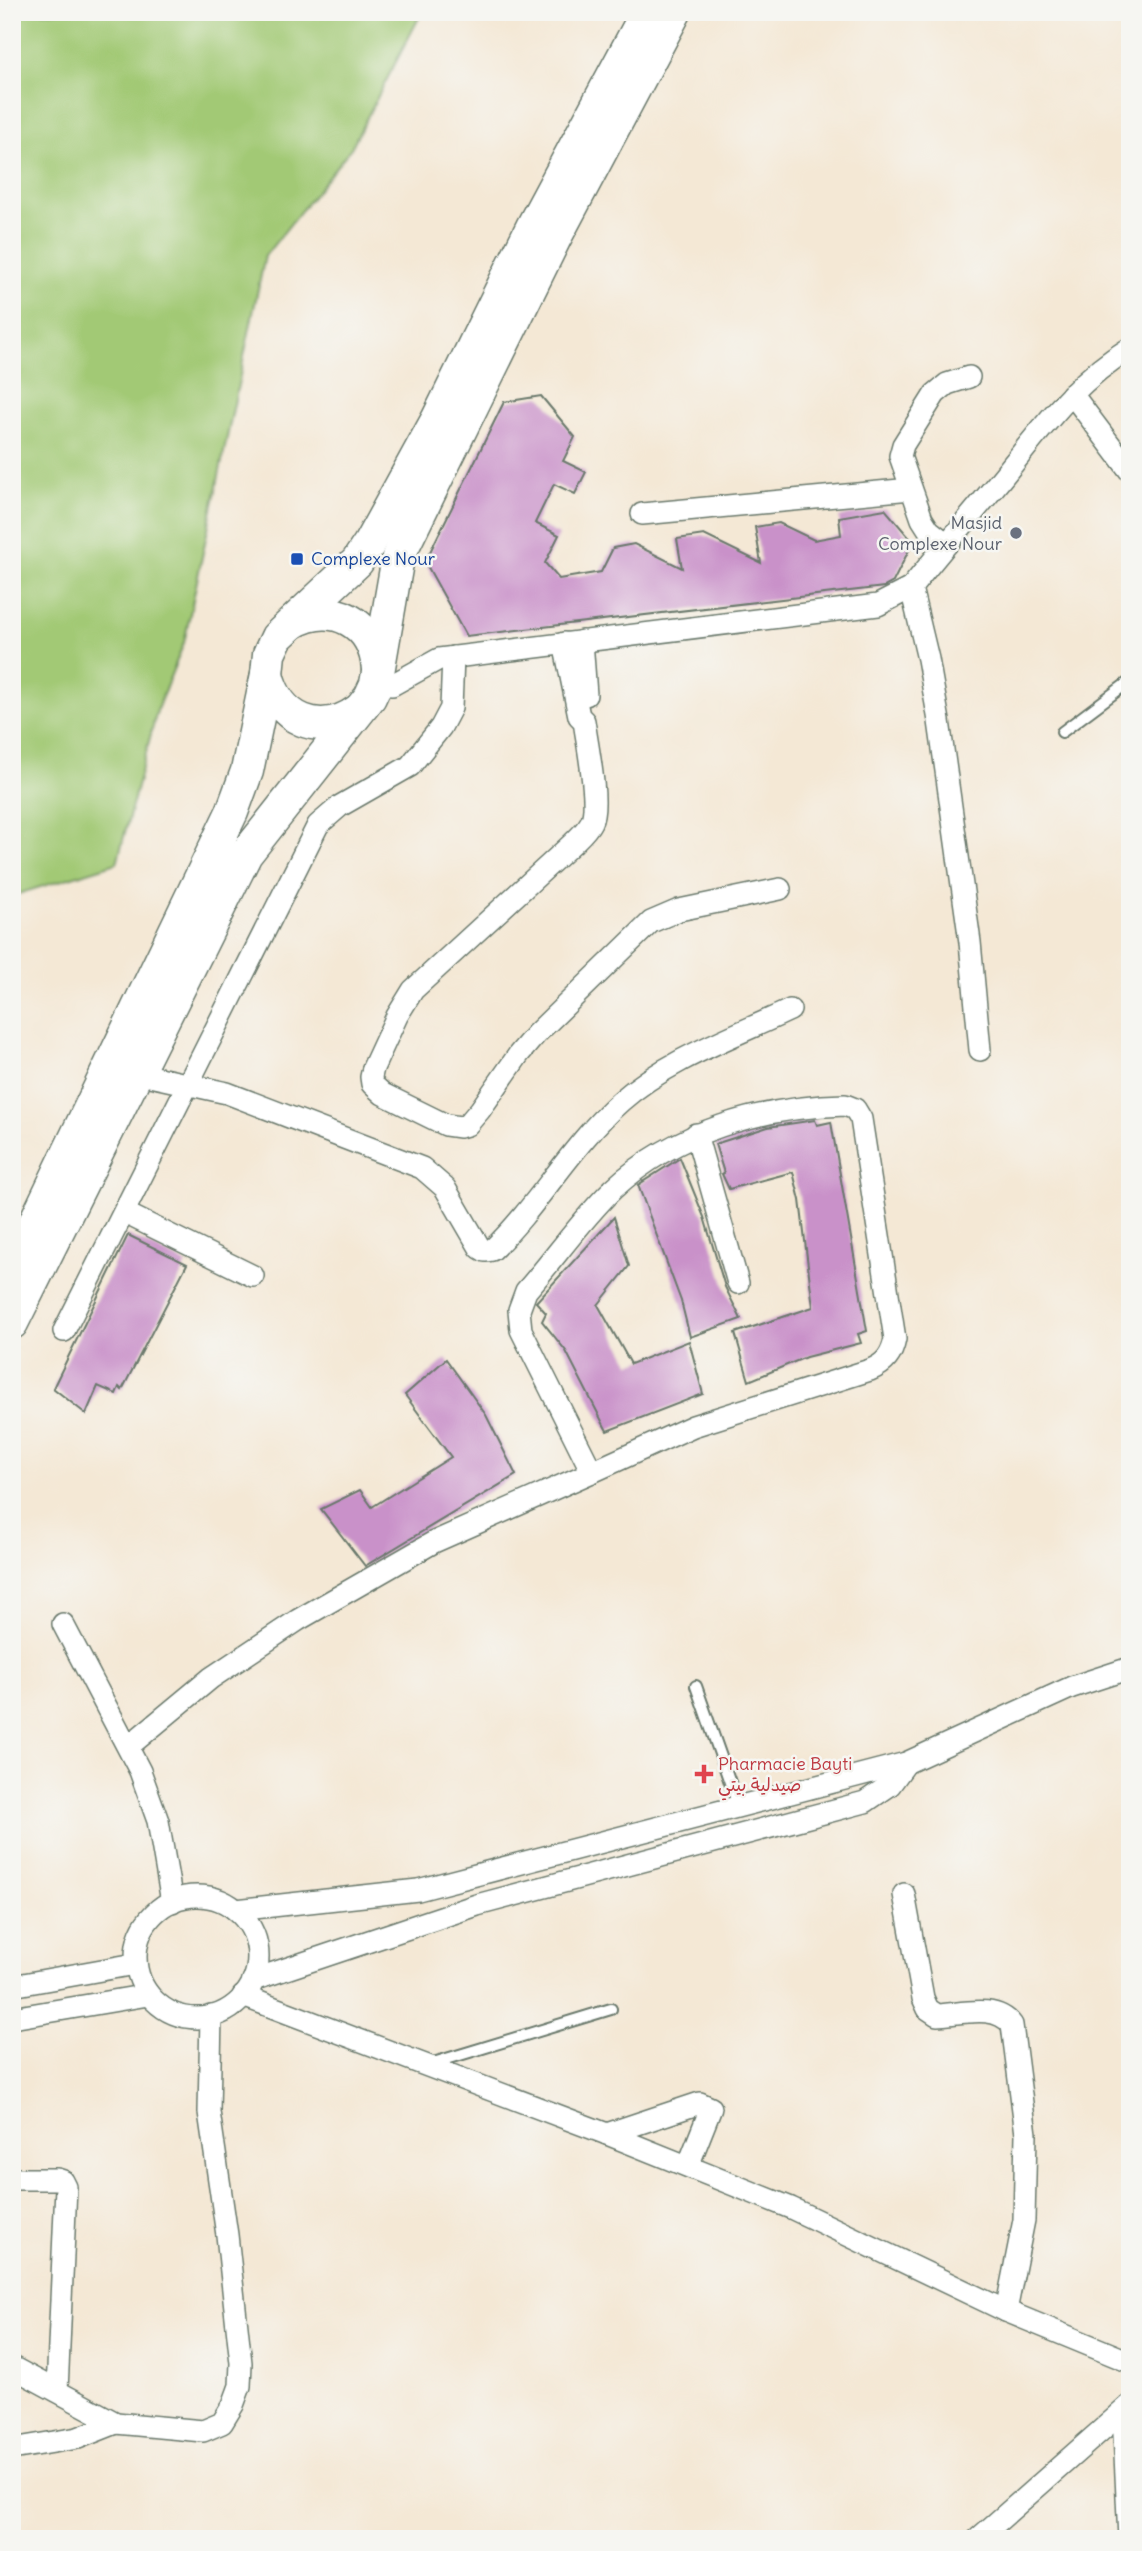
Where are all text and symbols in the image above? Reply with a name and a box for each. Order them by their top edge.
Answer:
place label: Masjid Complexe Nour [878,511,1003,555]
marker: Masjid Complexe Nour [1008,525,1024,541]
place label: Complexe Nour [311,547,436,570]
marker: Complexe Nour [289,551,305,567]
place label: Pharmacie Bayti صيدلية بيتي [718,1752,852,1801]
marker: Pharmacie Bayti صيدلية بيتي [696,1766,712,1782]

